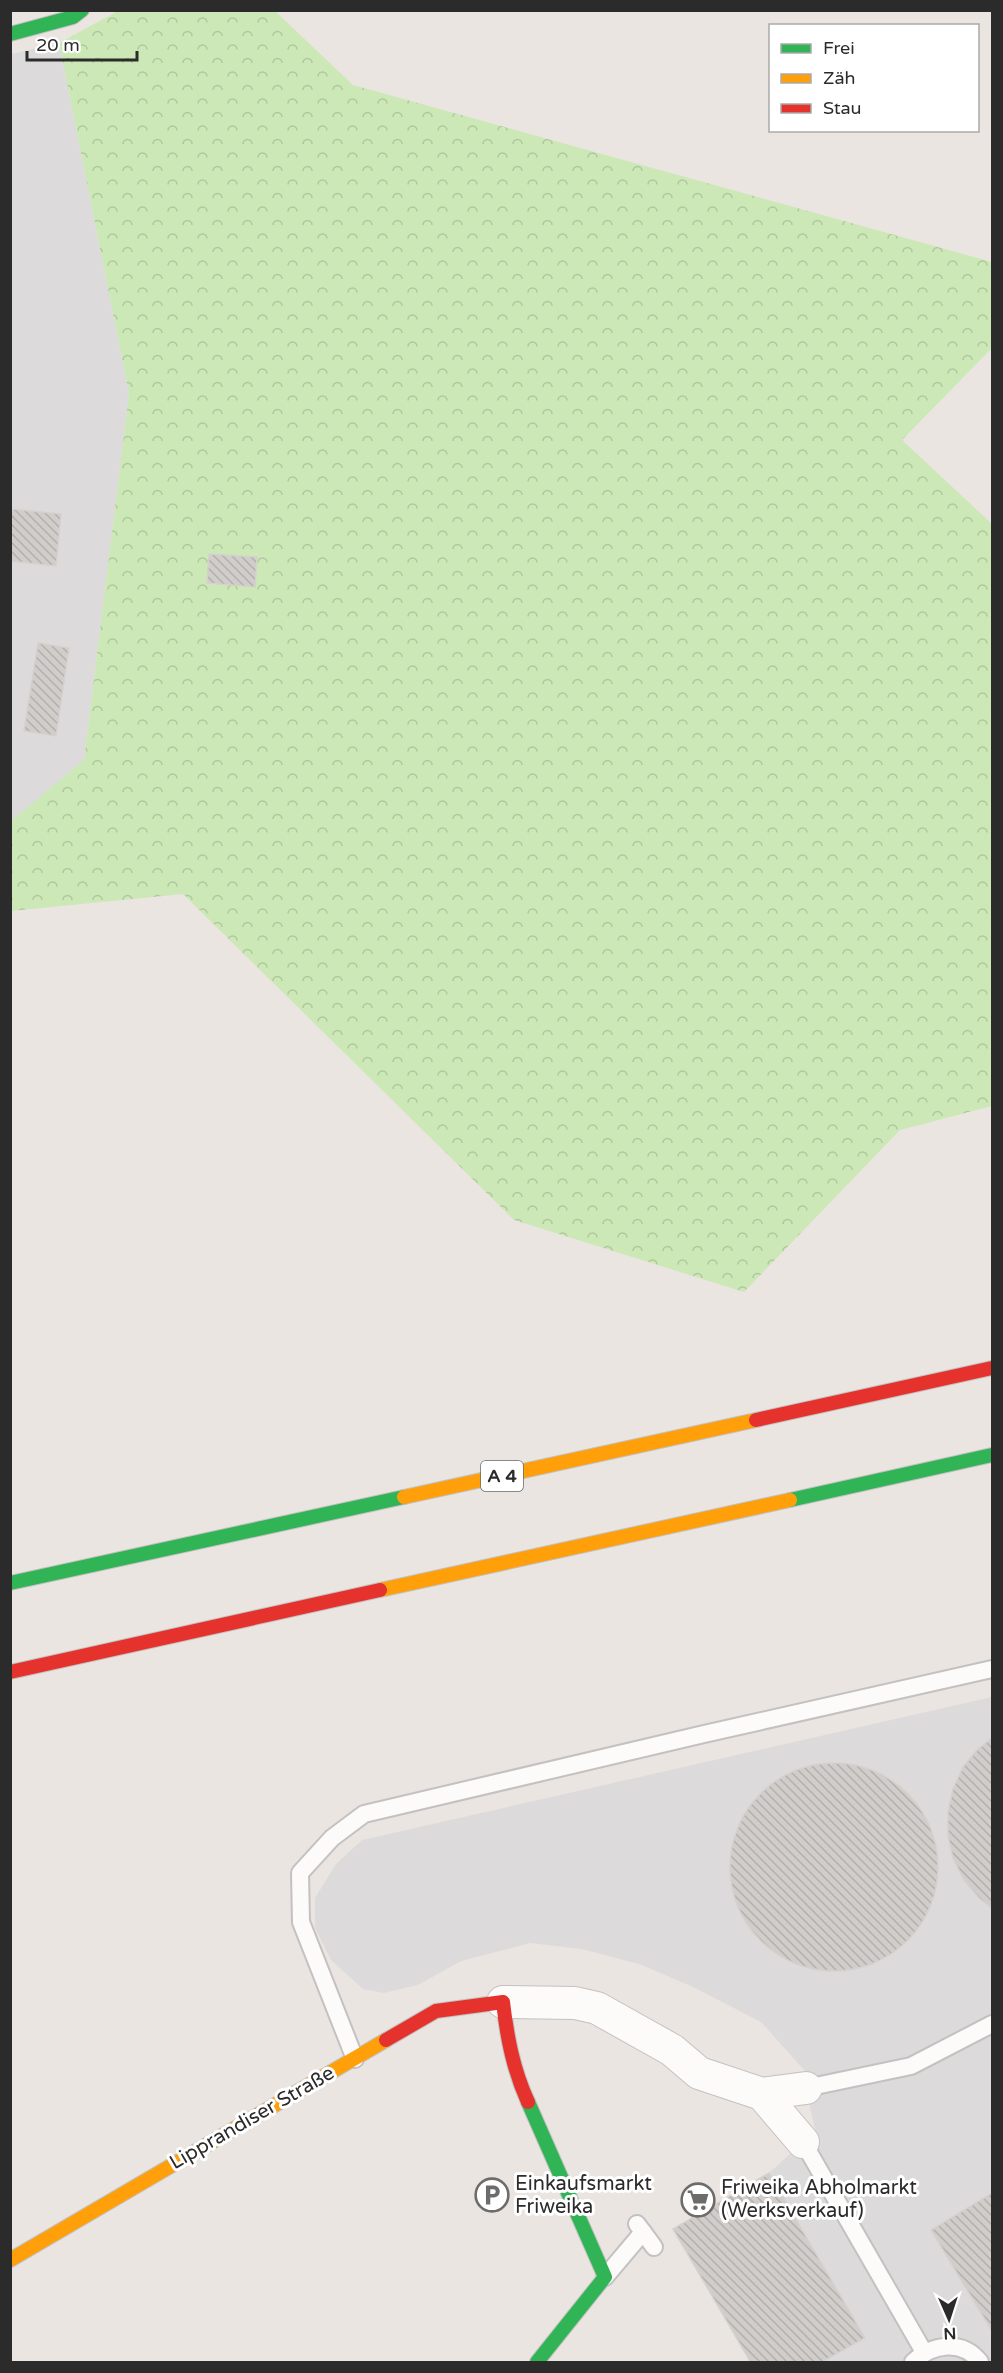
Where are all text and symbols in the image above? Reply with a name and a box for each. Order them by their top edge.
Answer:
scale bar [27,24,136,62]
legend [769,24,979,132]
text: 20 m [36,34,80,56]
text: Frei [823,37,855,59]
text: Zäh [823,67,856,89]
text: Stau [823,97,862,119]
road number: A 4 [481,1461,523,1491]
street label: Lipprandiser Straße [165,2061,339,2175]
place label: Einkaufsmarkt Friweika [515,2172,652,2219]
place label: Friweika Abholmarkt (Werksverkauf) [721,2176,917,2223]
parking icon: Einkaufsmarkt Friweika [474,2177,510,2213]
supermarket icon: Friweika Abholmarkt (Werksverkauf) [680,2182,716,2218]
north arrow [919,2289,979,2349]
text: N [943,2323,957,2343]

